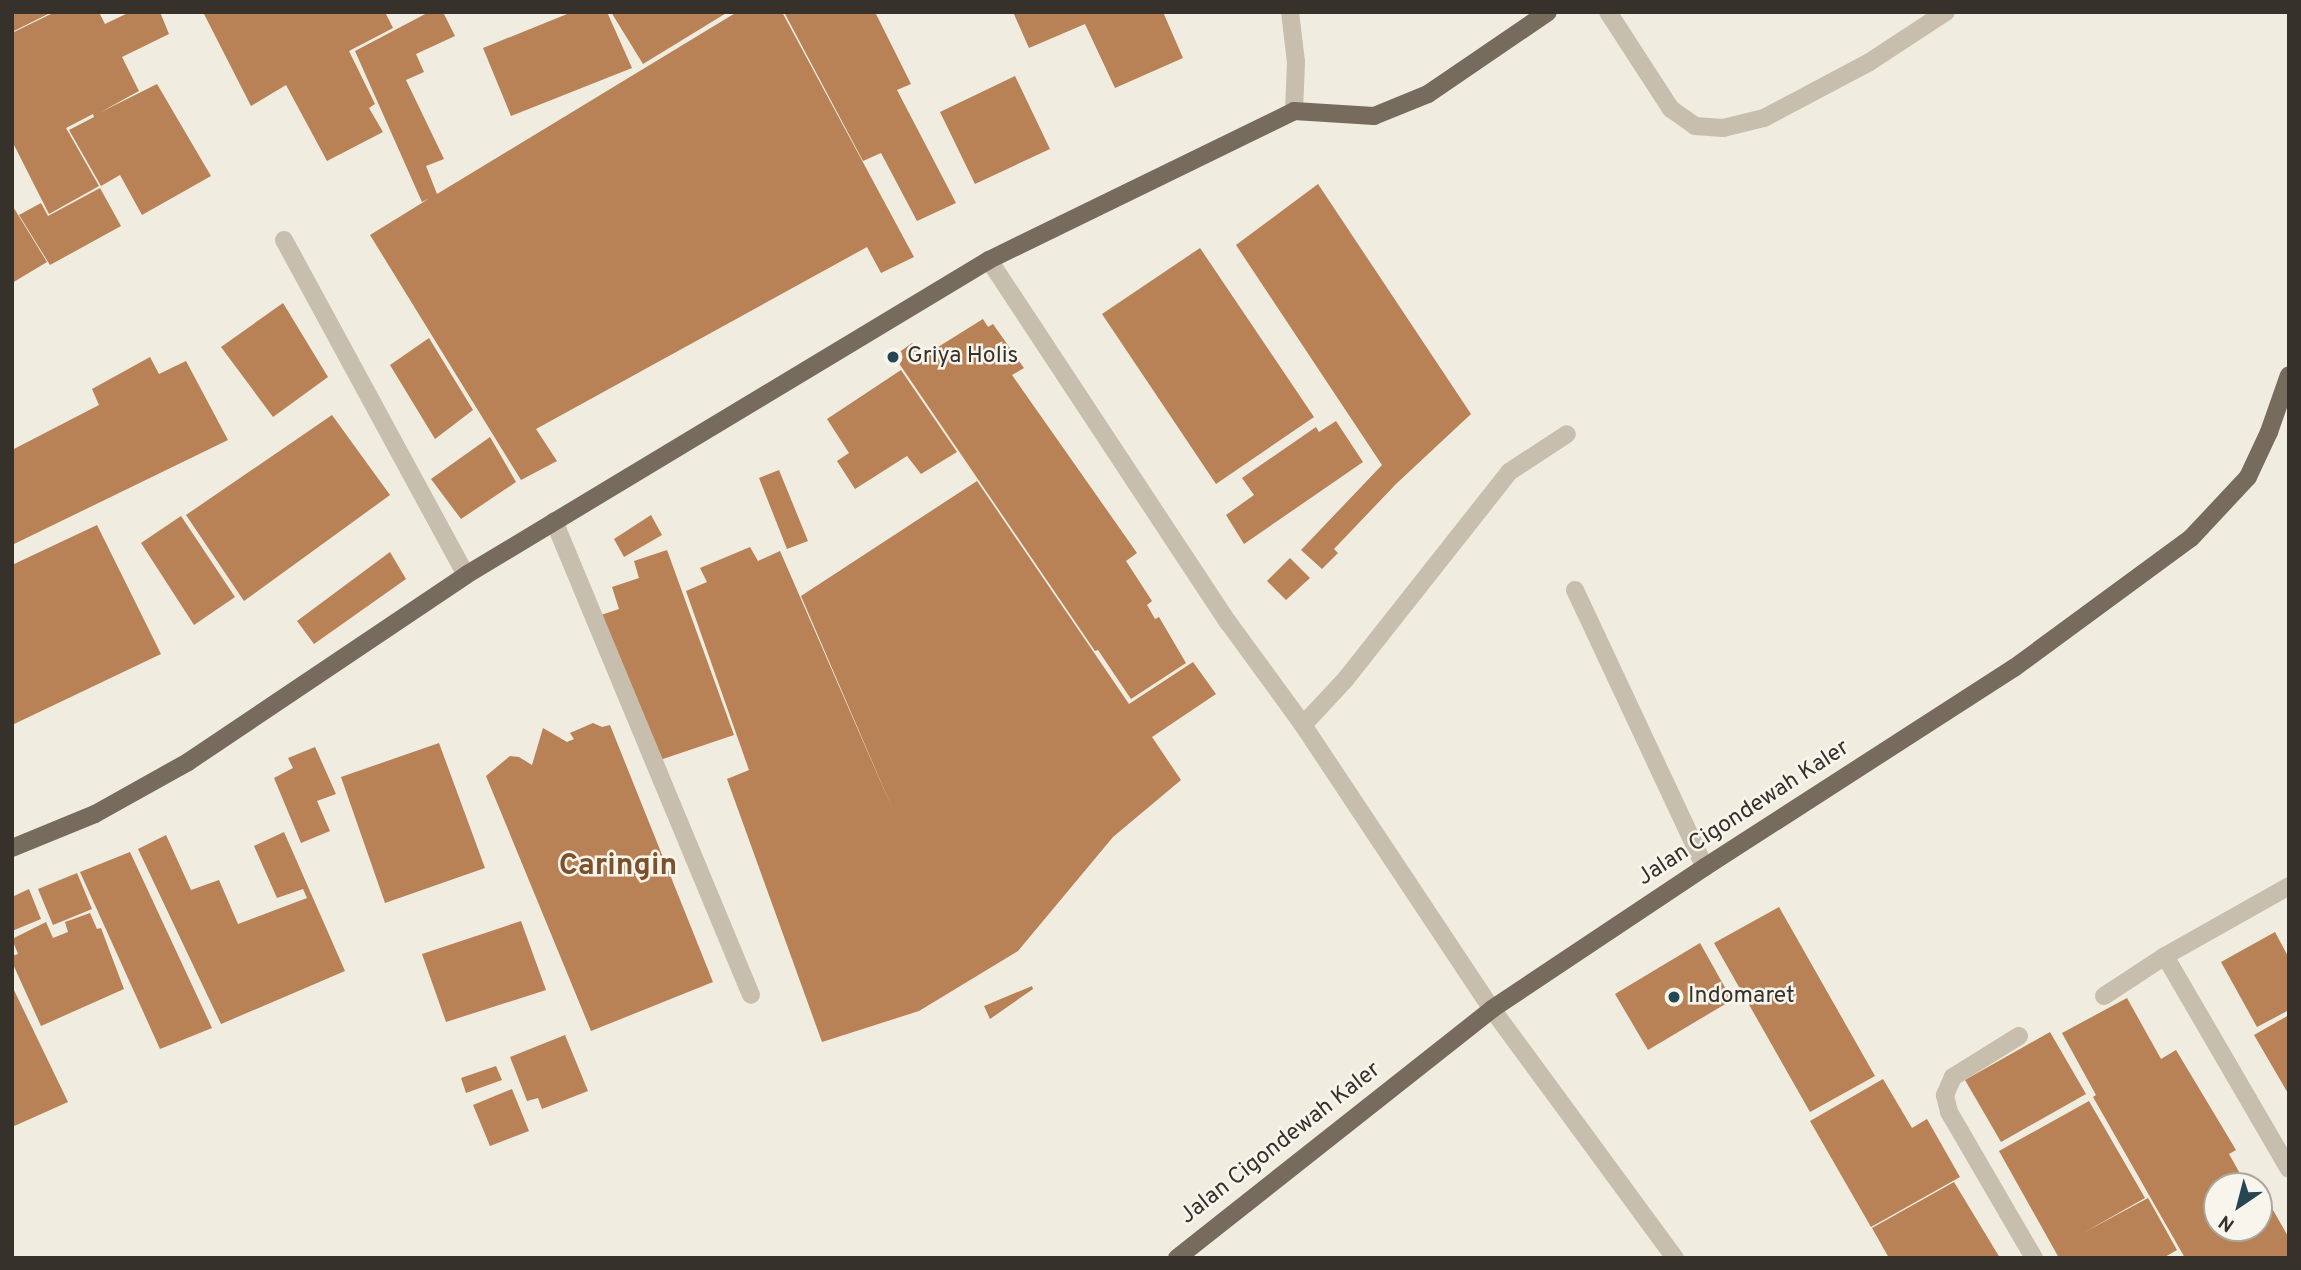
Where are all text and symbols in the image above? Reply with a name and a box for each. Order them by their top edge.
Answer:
place label: Griya Holis [907,343,1018,371]
marker: Griya Holis [885,349,901,365]
street label: Jalan Cigondewah Kaler [1633,735,1855,893]
district label: Caringin [559,849,677,885]
place label: Indomaret [1688,983,1795,1011]
marker: Indomaret [1666,989,1682,1005]
street label: Jalan Cigondewah Kaler [1175,1057,1387,1231]
north arrow [2203,1172,2273,1242]
text: N [2215,1209,2240,1236]

